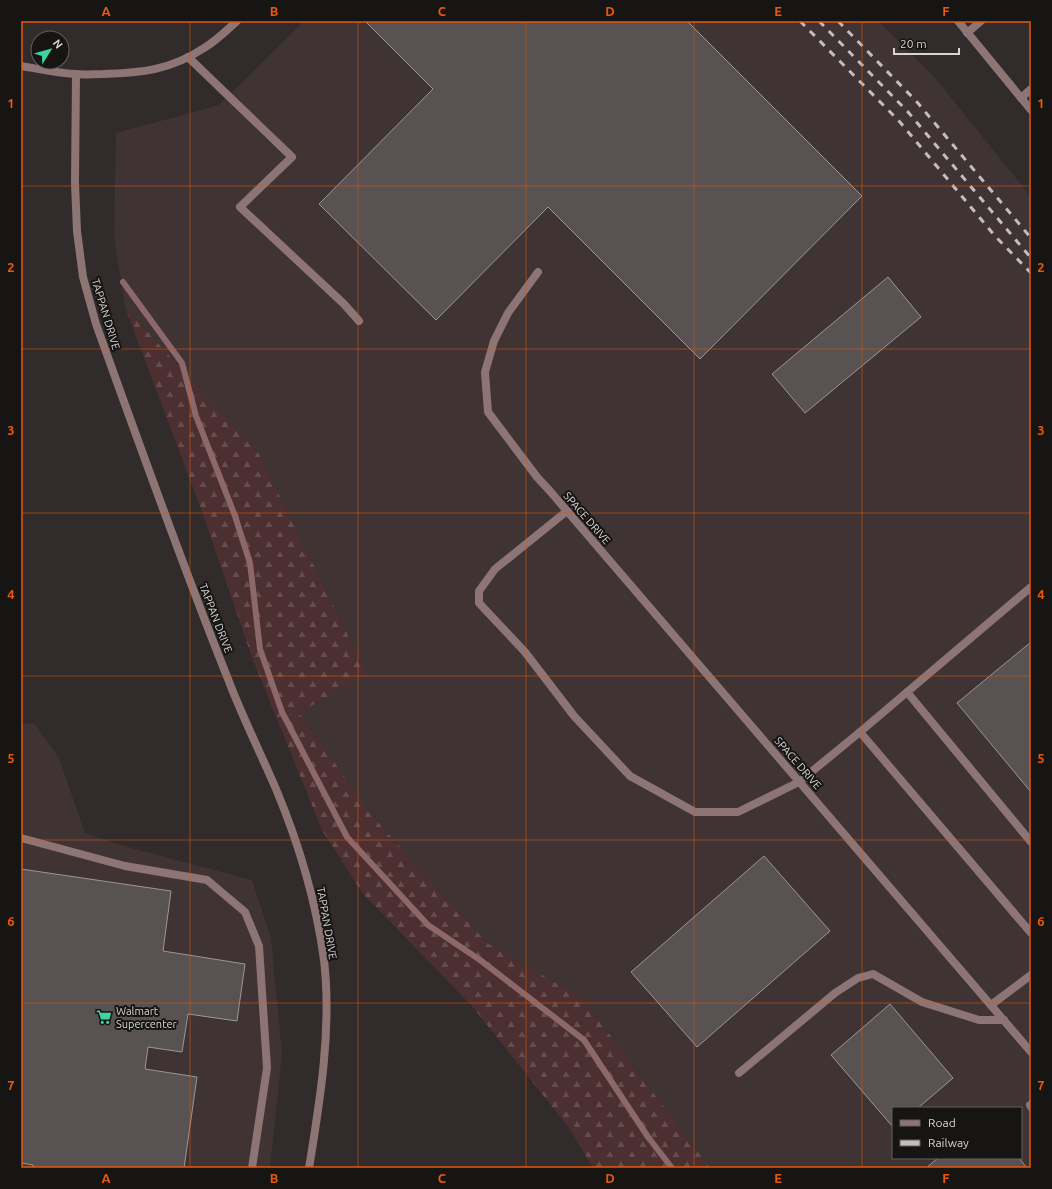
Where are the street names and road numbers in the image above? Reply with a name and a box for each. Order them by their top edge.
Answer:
street label: TAPPAN DRIVE [90,277,122,351]
street label: SPACE DRIVE [561,490,613,546]
street label: TAPPAN DRIVE [197,582,235,654]
street label: SPACE DRIVE [772,735,824,791]
street label: TAPPAN DRIVE [315,886,339,960]

